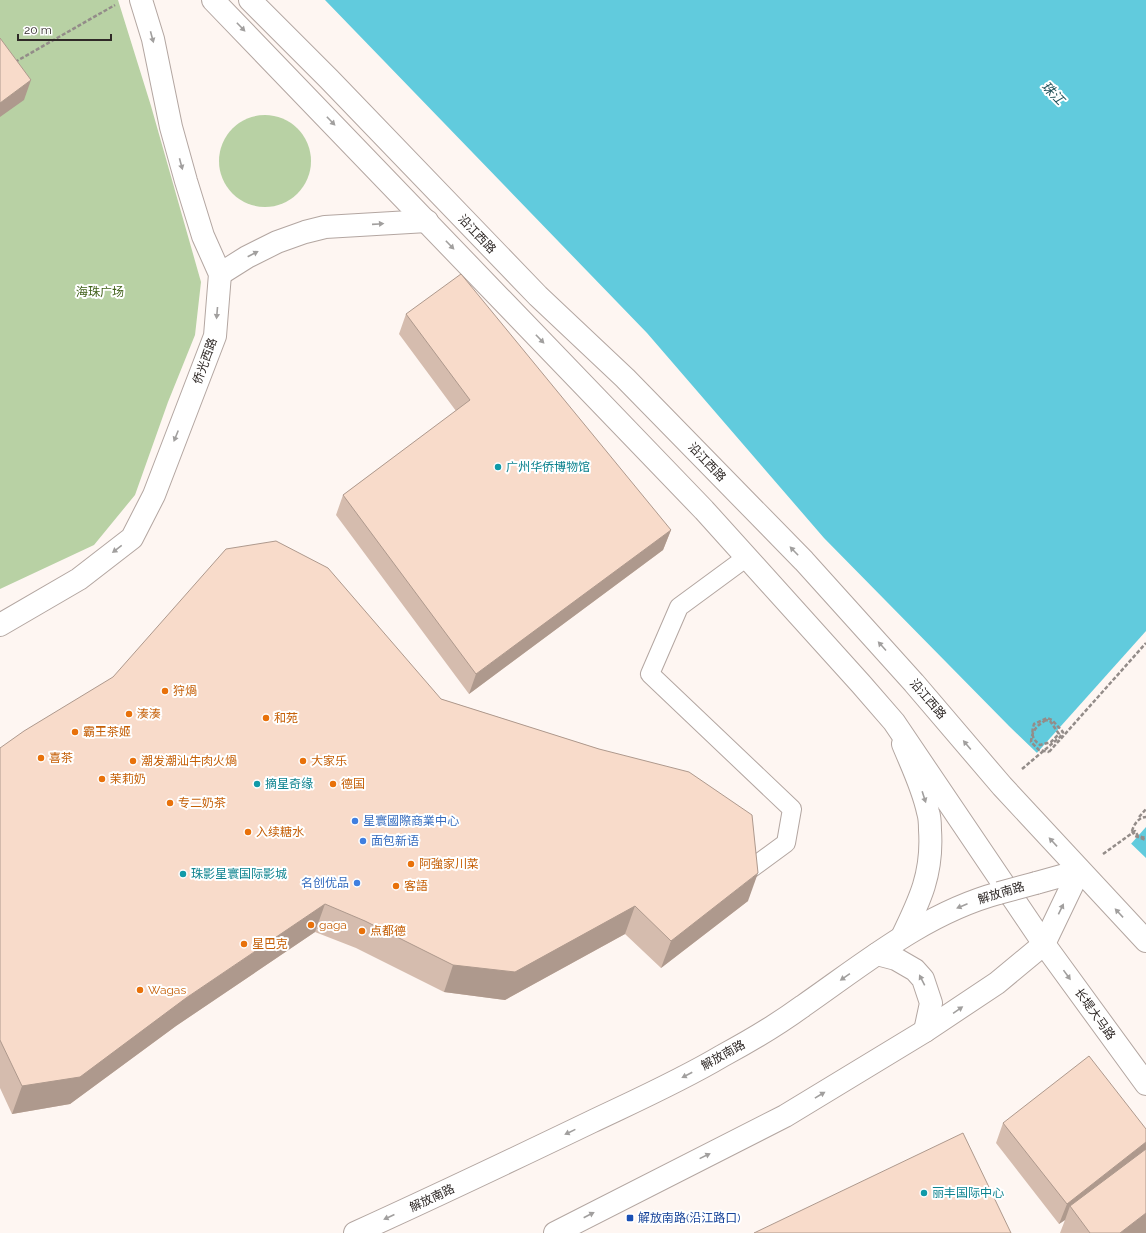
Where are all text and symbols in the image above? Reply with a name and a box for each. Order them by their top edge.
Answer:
scale bar [18,16,111,42]
text: 20 m [24,23,52,37]
one-way arrow [236,23,245,32]
one-way arrow [149,32,155,44]
water label: 珠江 [1038,78,1069,109]
one-way arrow [326,116,336,126]
one-way arrow [179,158,185,170]
street label: 沿江西路 [455,212,499,256]
one-way arrow [372,221,384,228]
one-way arrow [445,240,455,250]
one-way arrow [248,251,259,257]
park label: 海珠广场 [76,285,124,299]
one-way arrow [213,307,220,319]
one-way arrow [535,334,545,344]
street label: 侨光西路 [190,336,220,386]
one-way arrow [173,430,179,442]
street label: 沿江西路 [685,440,729,484]
place label: 广州华侨博物馆 [506,460,590,474]
marker: 广州华侨博物馆 [493,462,503,472]
one-way arrow [112,545,123,554]
one-way arrow [789,546,799,556]
one-way arrow [878,642,887,651]
street label: 沿江西路 [907,676,949,722]
place label: 狩煱 [173,684,197,698]
marker: 狩煱 [160,686,170,696]
place label: 湊湊 [137,707,161,721]
marker: 湊湊 [124,709,134,719]
place label: 和苑 [274,711,298,725]
marker: 和苑 [261,713,271,723]
place label: 霸王茶姬 [83,725,131,739]
marker: 霸王茶姬 [70,727,80,737]
one-way arrow [963,739,972,750]
place label: 喜茶 [49,751,73,765]
marker: 喜茶 [36,753,46,763]
place label: 潮发潮汕牛肉火煱 [141,754,237,768]
place label: 大家乐 [311,754,347,768]
marker: 潮发潮汕牛肉火煱 [128,756,138,766]
marker: 大家乐 [298,756,308,766]
place label: 茉莉奶 [110,772,146,786]
marker: 茉莉奶 [97,774,107,784]
place label: 摘星奇缘 [265,777,313,791]
place label: 德国 [341,777,365,791]
marker: 摘星奇缘 [252,779,262,789]
marker: 德国 [328,779,338,789]
one-way arrow [921,792,927,804]
place label: 专二奶茶 [178,796,226,810]
marker: 专二奶茶 [165,798,175,808]
place label: 星寰國際商業中心 [363,814,459,828]
marker: 星寰國際商業中心 [350,816,360,826]
place label: 入续糖水 [256,825,304,839]
marker: 入续糖水 [243,827,253,837]
place label: 面包新语 [371,834,419,848]
marker: 面包新语 [358,836,368,846]
one-way arrow [1048,837,1058,847]
place label: 阿強家川菜 [419,857,479,871]
marker: 阿強家川菜 [406,859,416,869]
place label: 珠影星寰国际影城 [191,867,287,881]
marker: 珠影星寰国际影城 [178,869,188,879]
place label: 名创优品 [301,876,349,890]
marker: 名创优品 [352,878,362,888]
place label: 客語 [404,879,428,893]
street label: 解放南路 [976,879,1026,907]
marker: 客語 [391,881,401,891]
one-way arrow [956,903,968,909]
one-way arrow [1058,903,1064,914]
one-way arrow [1114,908,1124,918]
place label: gaga [319,918,347,932]
marker: gaga [306,920,316,930]
place label: 点都德 [370,924,406,938]
marker: 点都德 [357,926,367,936]
place label: 星巴克 [252,937,288,951]
marker: 星巴克 [239,939,249,949]
one-way arrow [1063,970,1071,981]
one-way arrow [839,973,850,981]
one-way arrow [919,975,925,986]
place label: Wagas [148,983,186,997]
marker: Wagas [135,985,145,995]
street label: 长堤大马路 [1072,986,1118,1042]
one-way arrow [952,1006,963,1014]
street label: 解放南路 [699,1037,747,1073]
one-way arrow [681,1072,693,1078]
one-way arrow [815,1091,825,1099]
one-way arrow [565,1129,576,1135]
one-way arrow [699,1153,711,1160]
street label: 解放南路 [407,1182,457,1214]
place label: 丽丰国际中心 [932,1186,1004,1200]
marker: 丽丰国际中心 [919,1188,929,1198]
place label: 解放南路(沿江路口) [638,1211,740,1225]
one-way arrow [584,1212,595,1219]
marker: 解放南路(沿江路口) [625,1213,635,1223]
one-way arrow [384,1214,395,1220]

